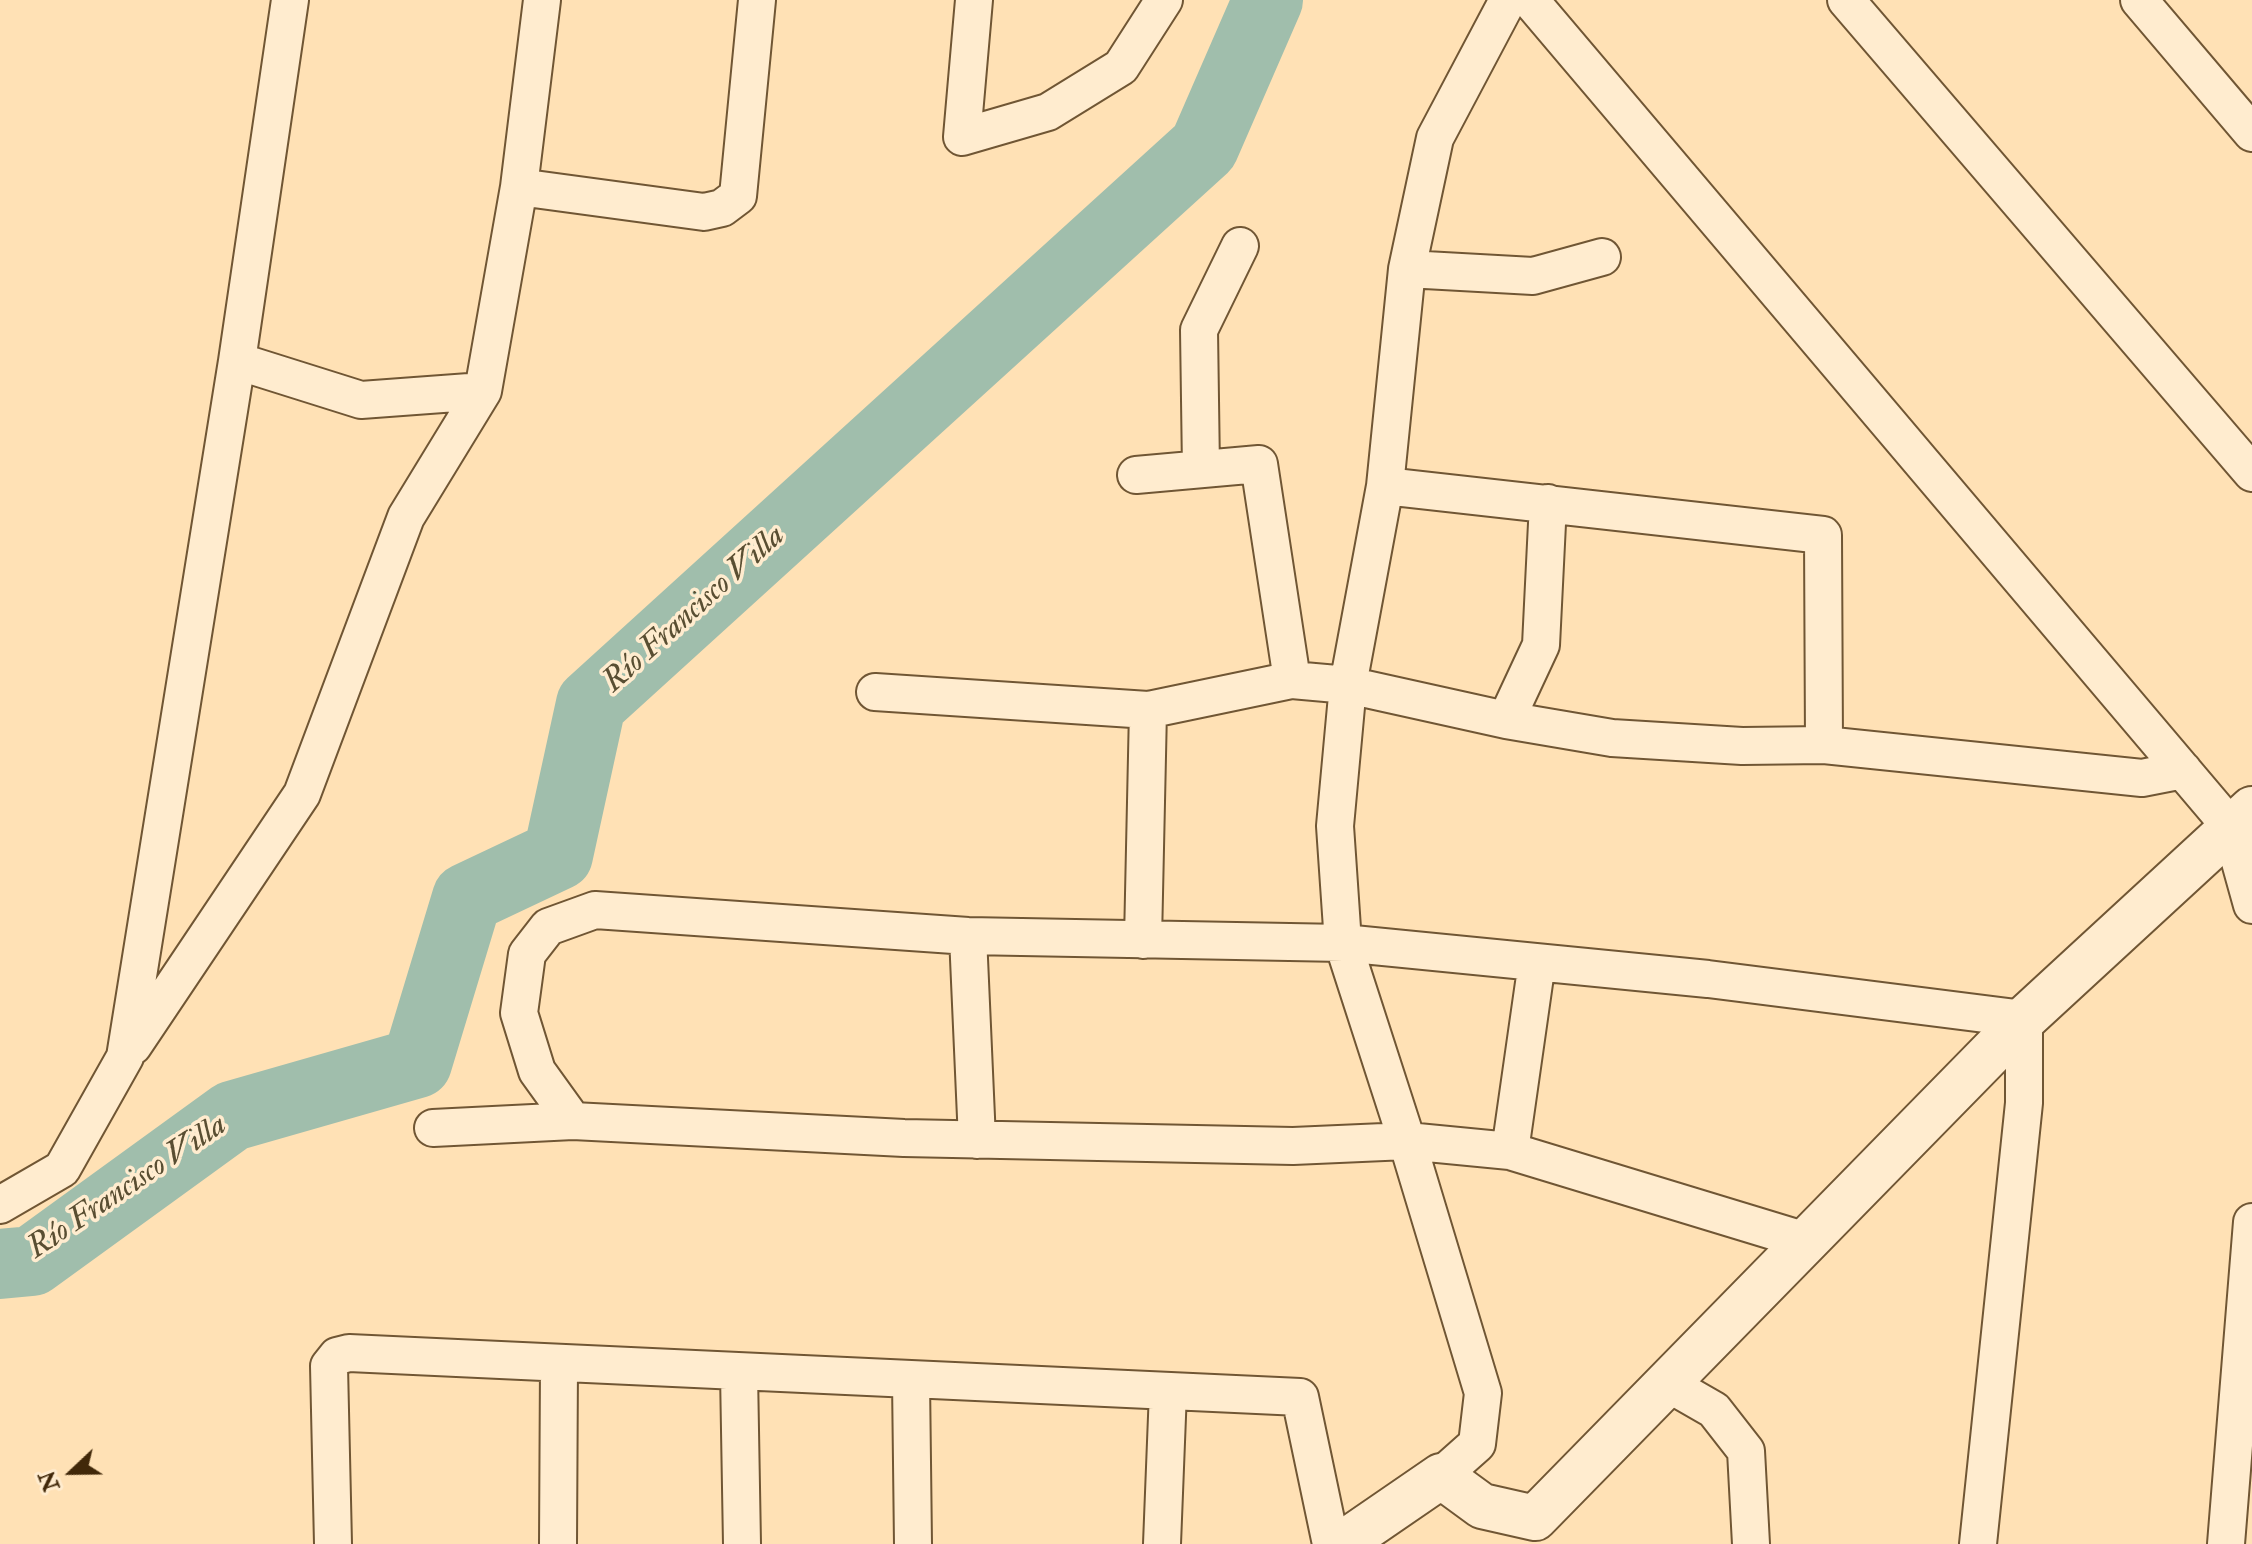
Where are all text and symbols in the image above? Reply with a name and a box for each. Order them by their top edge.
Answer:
water label: Río Francisco Villa [596,518,794,702]
water label: Río Francisco Villa [21,1107,235,1269]
north arrow [32,1432,112,1512]
text: N [33,1467,66,1495]

